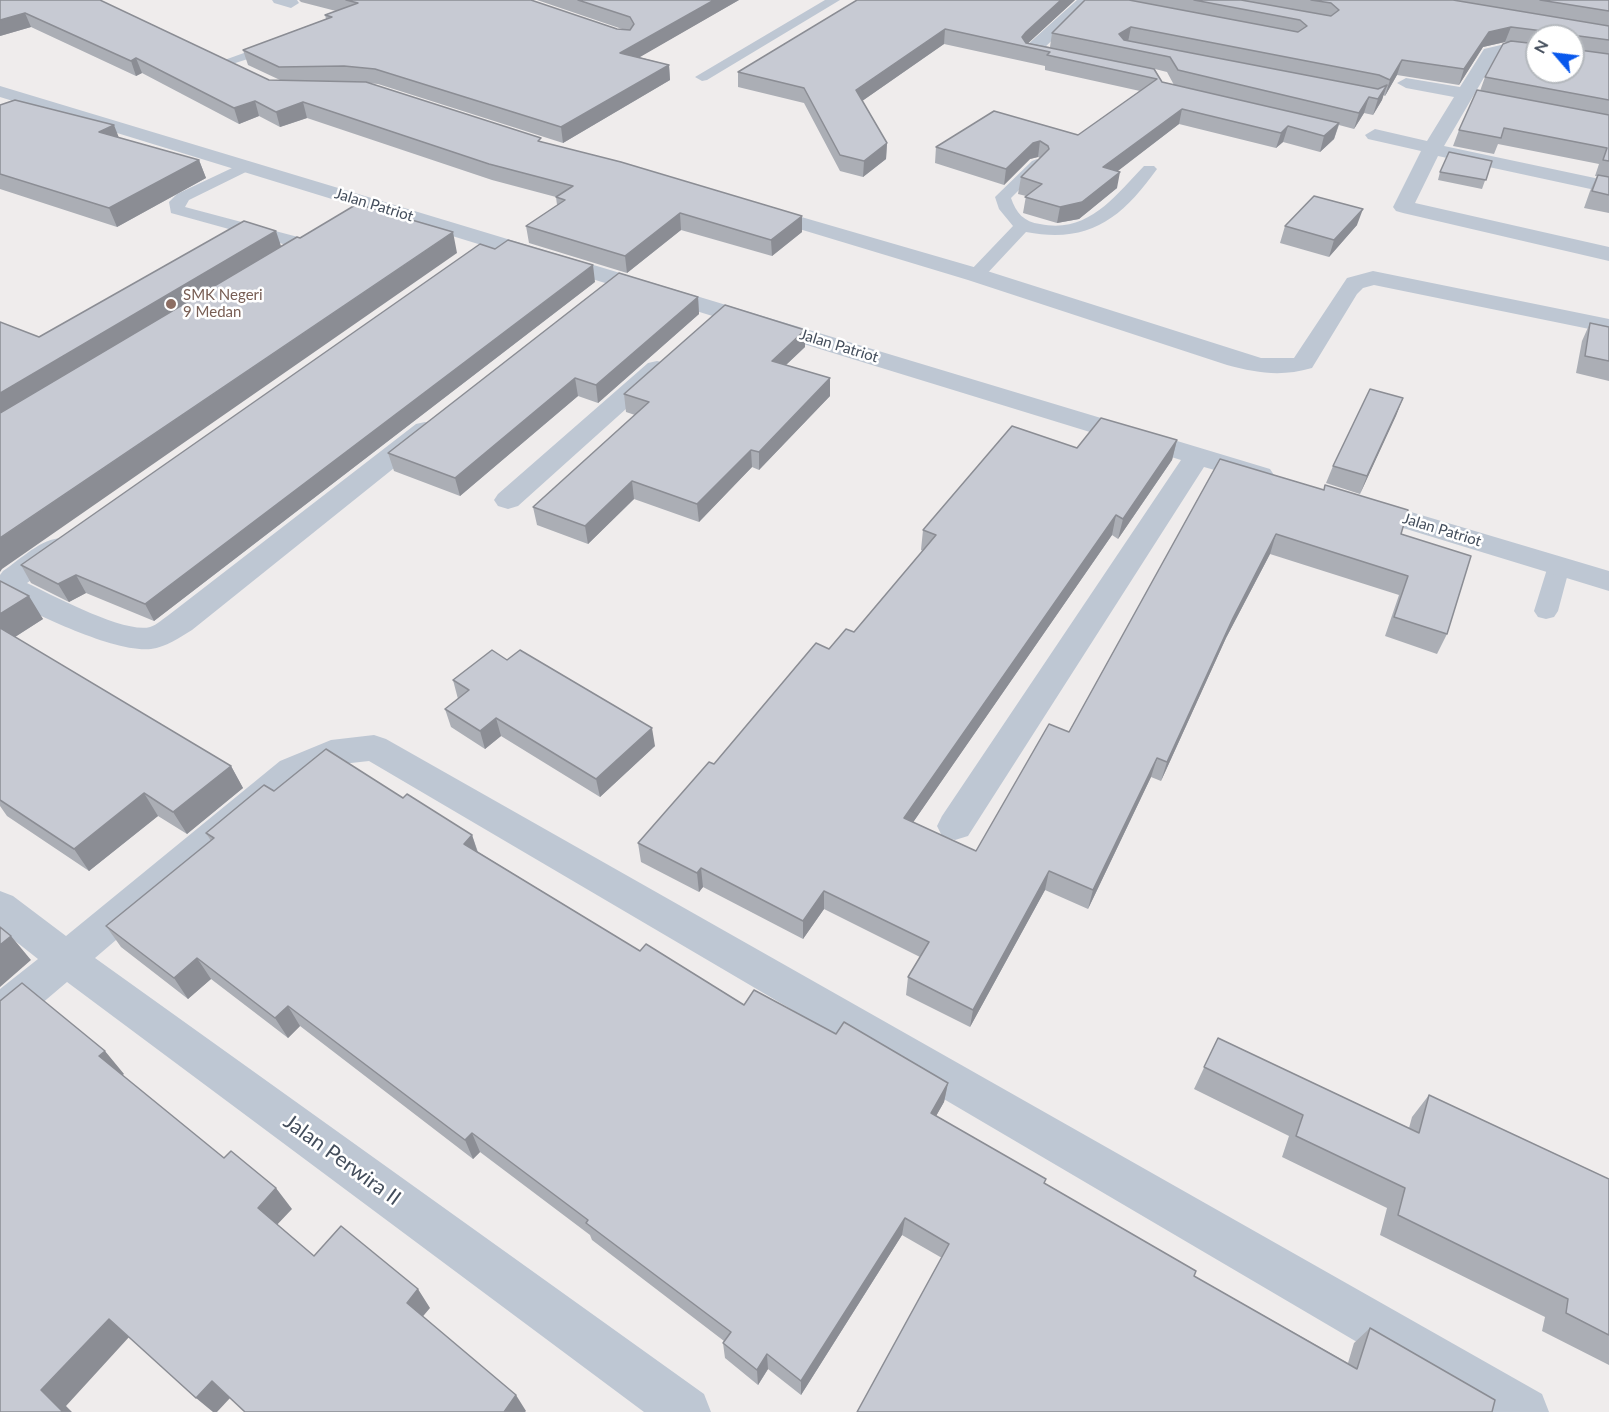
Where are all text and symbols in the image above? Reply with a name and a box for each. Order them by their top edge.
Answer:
north arrow [1525,24,1585,84]
text: N [1529,36,1552,56]
street label: Jalan Patriot [333,185,415,225]
place label: SMK Negeri 9 Medan [183,286,263,321]
marker: SMK Negeri 9 Medan [164,297,178,311]
street label: Jalan Patriot [798,326,880,366]
street label: Jalan Patriot [1401,510,1483,550]
street label: Jalan Perwira II [278,1109,406,1211]

